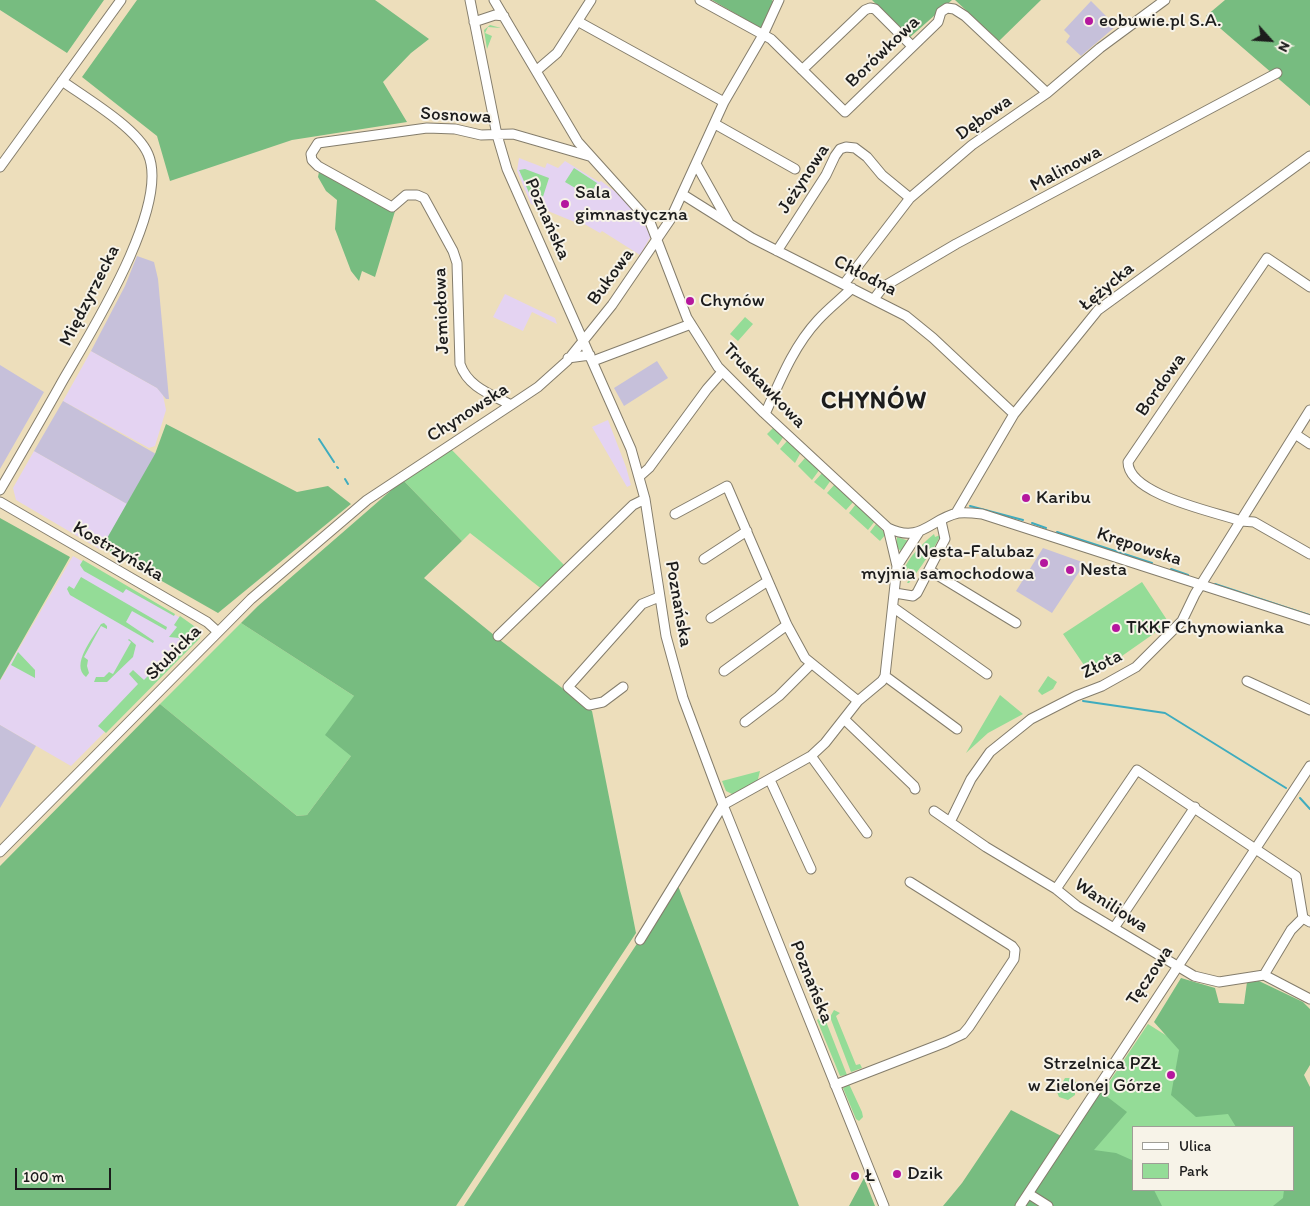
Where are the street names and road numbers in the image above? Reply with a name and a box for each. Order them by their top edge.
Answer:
street label: Borówkowa [841,11,925,93]
street label: Dębowa [952,90,1016,146]
street label: Sosnowa [420,103,492,129]
street label: Jeżynowa [773,140,835,218]
street label: Malinowa [1026,141,1106,197]
street label: Poznańska [519,175,575,263]
street label: Międzyrzecka [55,242,125,350]
street label: Bukowa [583,244,639,310]
street label: Chłodna [830,250,900,302]
street label: Łężycka [1075,257,1139,317]
street label: Jemiołowa [429,267,455,355]
street label: Truskawkowa [718,338,810,434]
street label: Bordowa [1131,349,1191,421]
street label: Chynowska [423,378,513,448]
street label: Kostrzyńska [68,517,168,587]
street label: Krępowska [1094,523,1184,571]
street label: Poznańska [659,559,697,649]
street label: Słubicka [141,620,207,686]
street label: Złota [1078,645,1126,685]
street label: Waniliowa [1070,874,1152,938]
street label: Poznańska [784,937,838,1027]
street label: Tęczowa [1122,942,1178,1010]

